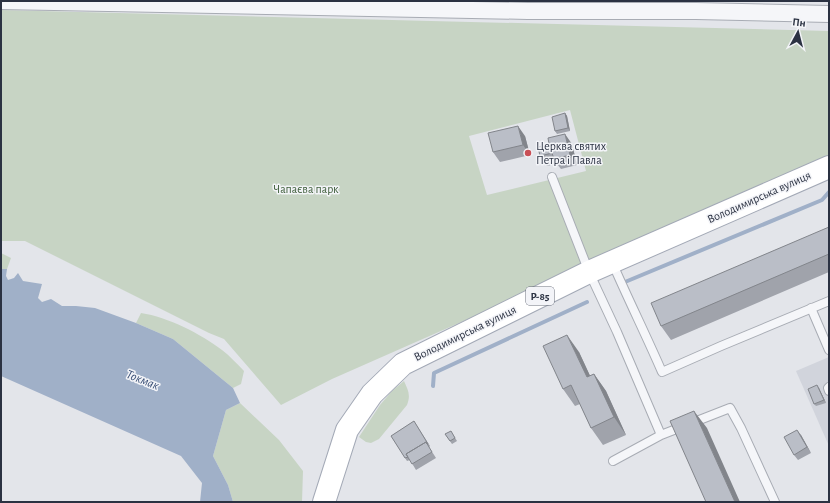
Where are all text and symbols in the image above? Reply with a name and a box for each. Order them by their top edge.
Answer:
north arrow [778,12,818,52]
text: Пн [792,16,806,29]
place label: Церква святих Петра і Павла [536,140,607,166]
marker: Церква святих Петра і Павла [523,148,533,158]
street label: Володимирська вулиця [705,169,813,226]
park label: Чапаєва парк [273,183,339,195]
road number: Р-85 [526,287,554,305]
street label: Володимирська вулиця [412,303,518,364]
water label: Токмак [124,368,161,393]

